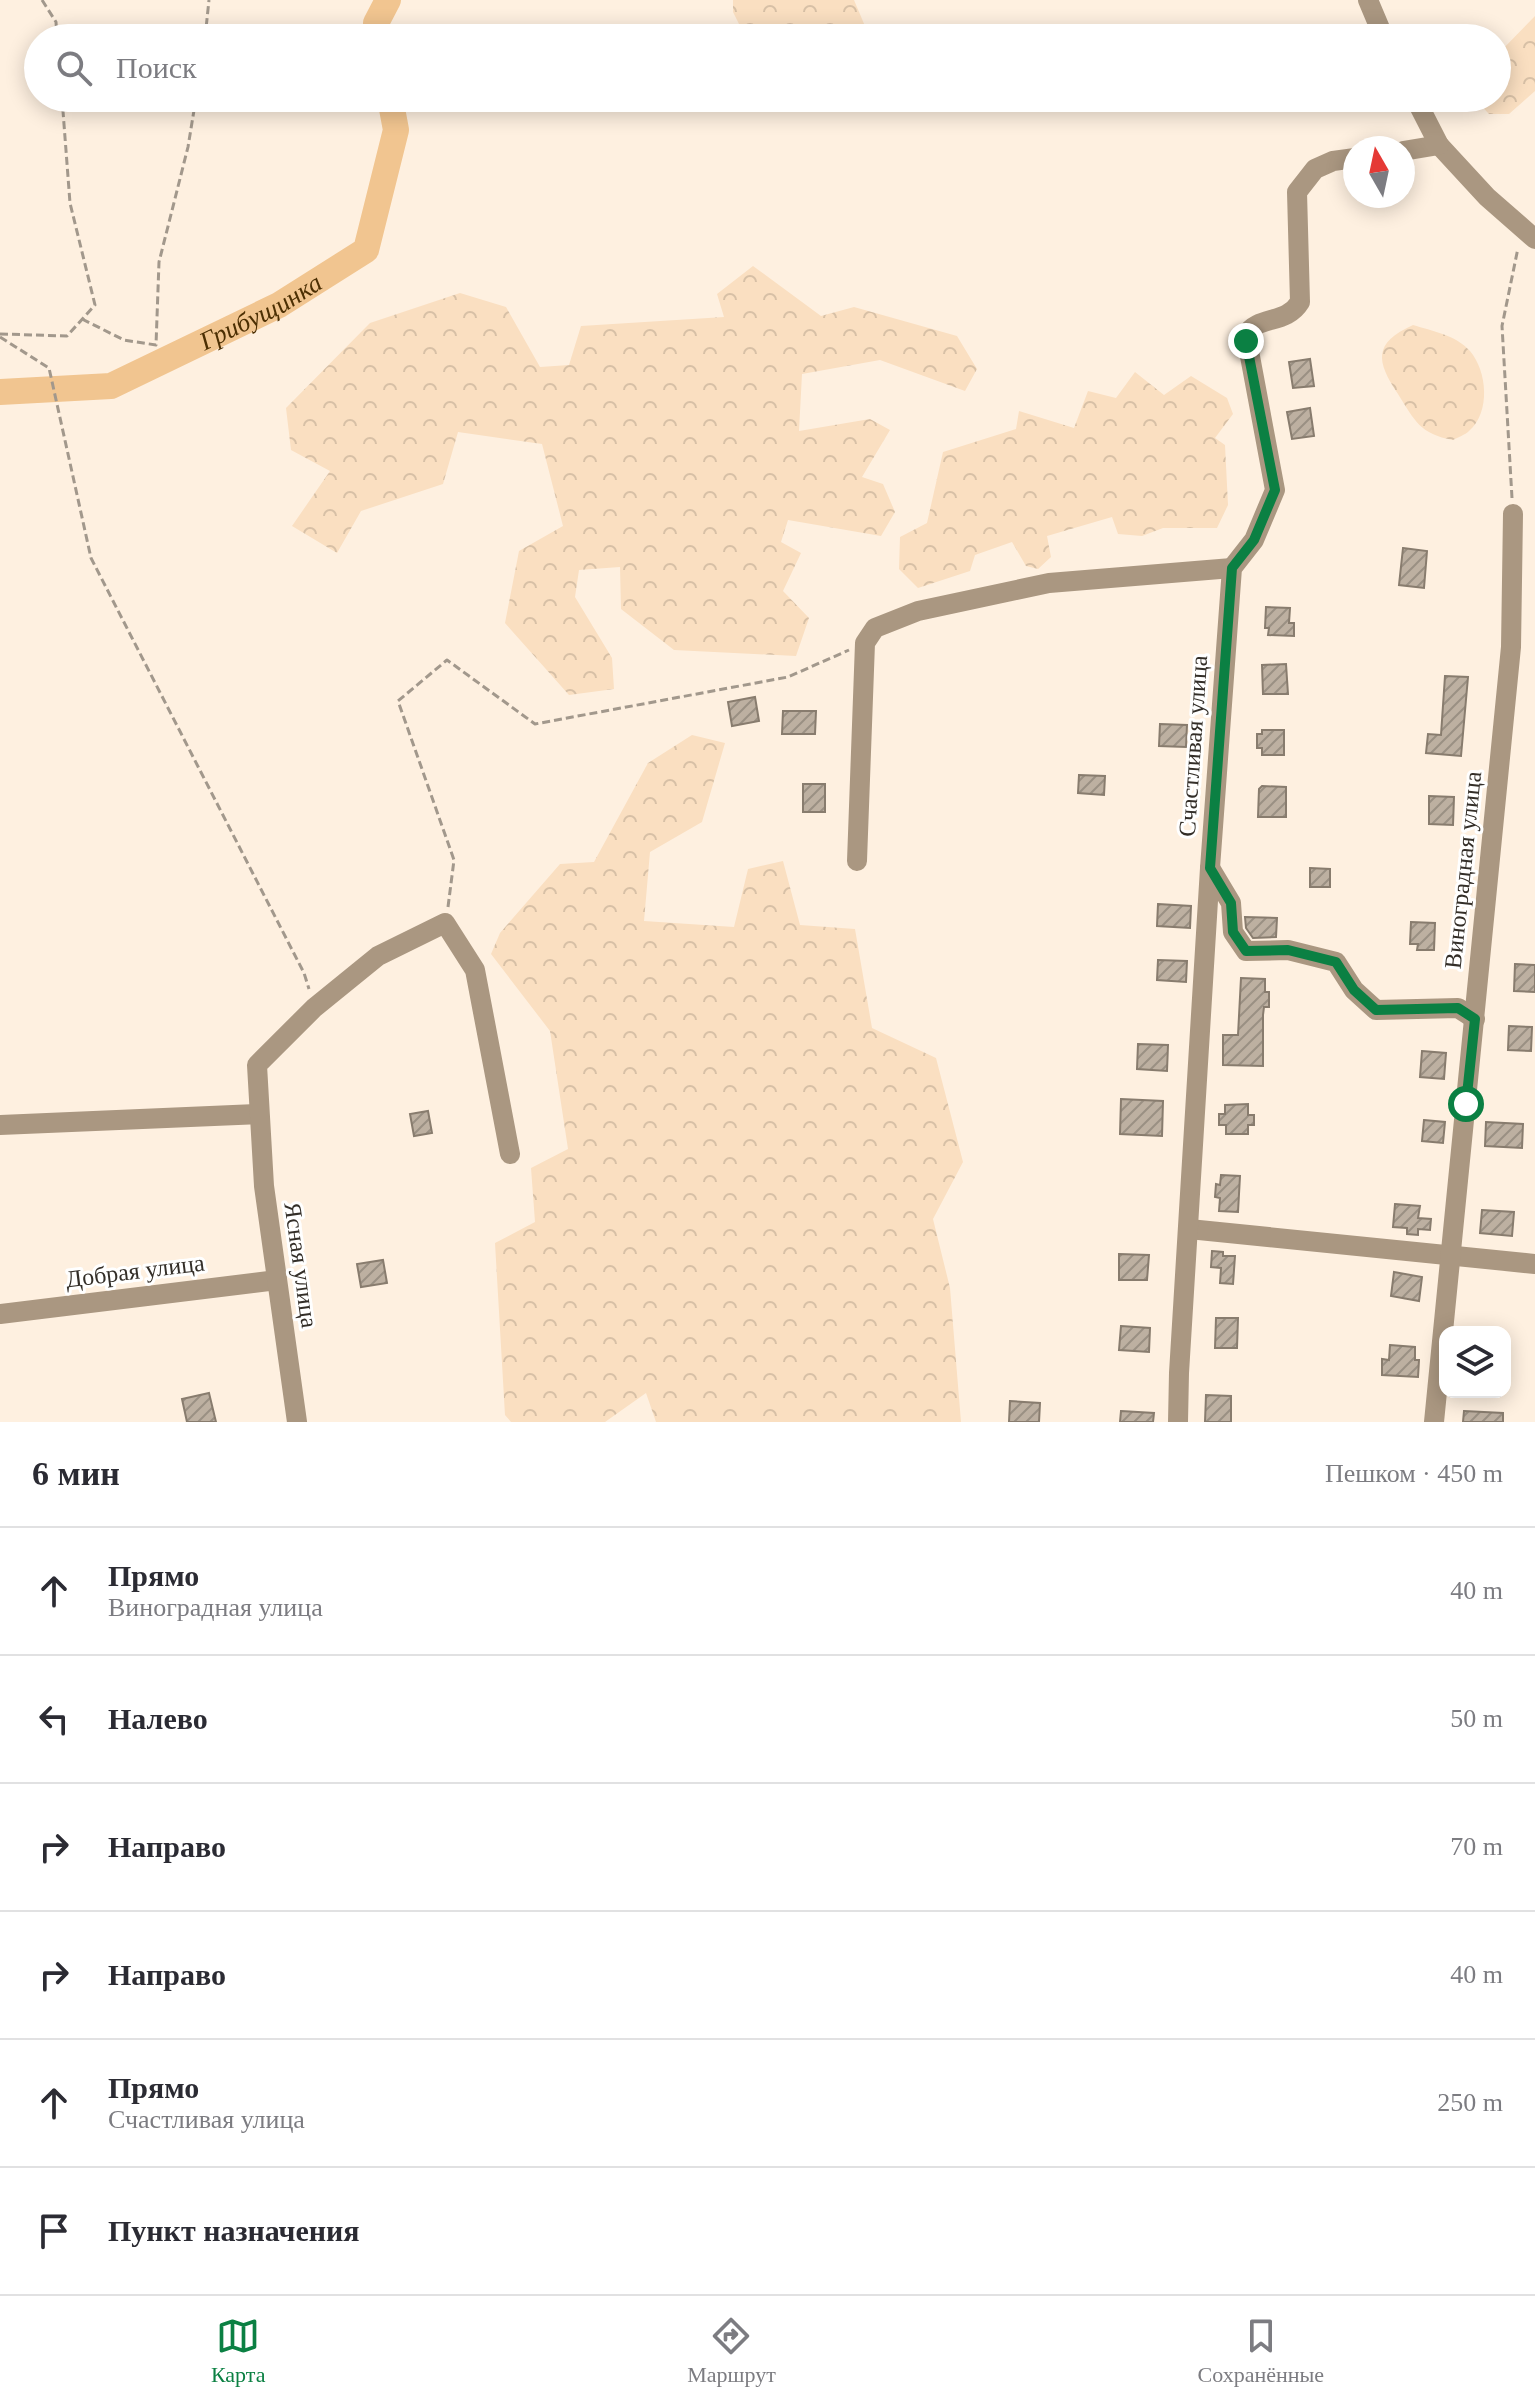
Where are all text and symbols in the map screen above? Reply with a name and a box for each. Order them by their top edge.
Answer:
search box [24,24,1511,112]
icon: search [52,46,96,90]
text: Поиск [116,51,197,84]
north arrow [1343,136,1415,208]
water label: Грибущинка [194,268,327,357]
route end [1228,323,1264,359]
street label: Счастливая улица [1174,654,1212,838]
street label: Виноградная улица [1440,770,1486,970]
route start [1448,1086,1484,1122]
street label: Ясная улица [279,1201,323,1330]
street label: Добрая улица [64,1250,206,1292]
map controls [1439,1326,1511,1398]
button: layers [1439,1326,1511,1398]
text: 6 мин [32,1455,120,1492]
text: Пешком · 450 m [1325,1459,1503,1488]
text: Прямо [108,1559,199,1592]
icon: ahead [32,1569,76,1613]
text: 40 m [1450,1576,1503,1605]
text: Виноградная улица [108,1593,323,1622]
icon: left [32,1697,76,1741]
text: Налево [108,1702,208,1735]
text: 50 m [1450,1704,1503,1733]
icon: right [32,1825,76,1869]
text: Направо [108,1830,226,1863]
text: 70 m [1450,1832,1503,1861]
icon: right [32,1953,76,1997]
text: Направо [108,1958,226,1991]
text: 40 m [1450,1960,1503,1989]
text: Прямо [108,2071,199,2104]
icon: ahead [32,2081,76,2125]
text: 250 m [1437,2088,1503,2117]
text: Счастливая улица [108,2105,305,2134]
icon: arrive [32,2209,76,2253]
text: Пункт назначения [108,2214,360,2247]
tab: Карта [211,2314,265,2388]
tab: Маршрут [687,2314,776,2388]
tab: Сохранённые [1198,2314,1324,2388]

